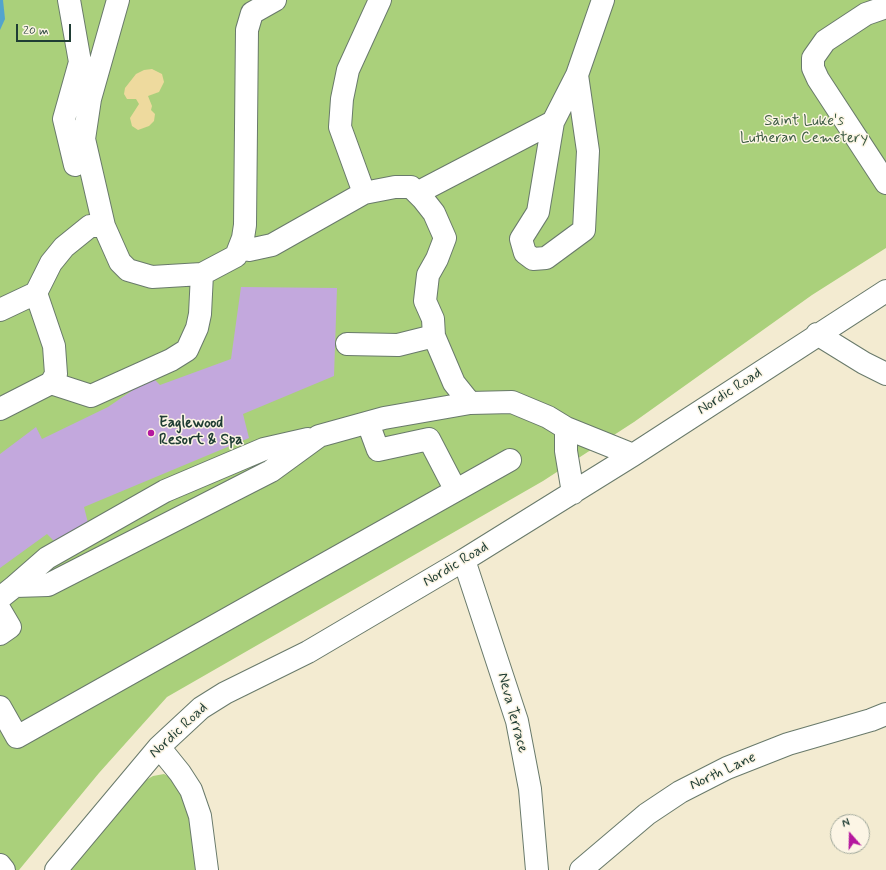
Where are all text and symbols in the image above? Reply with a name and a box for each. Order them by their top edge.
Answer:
scale bar [18,16,73,42]
text: 20 m [23,23,49,39]
park label: Saint Luke's Lutheran Cemetery [740,113,868,148]
street label: Nordic Road [694,364,766,420]
place label: Eaglewood Resort & Spa [159,415,243,450]
marker: Eaglewood Resort & Spa [146,428,156,438]
street label: Nordic Road [420,538,492,592]
street label: Neva Terrace [493,671,531,755]
street label: Nordic Road [146,699,212,763]
street label: North Lane [687,749,759,795]
north arrow [830,814,870,854]
text: N [840,816,852,831]

